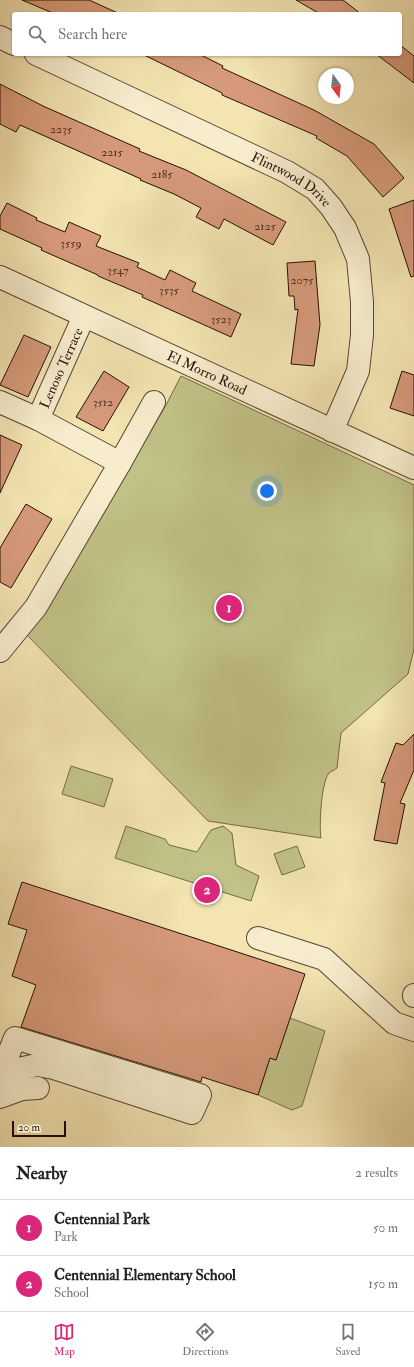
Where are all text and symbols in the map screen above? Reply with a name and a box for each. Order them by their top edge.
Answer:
search box [12,12,402,56]
icon: search [26,23,48,45]
text: Search here [58,25,127,44]
north arrow [318,68,354,104]
house number: 2235 [50,122,73,137]
house number: 2215 [101,145,124,160]
street label: Flintwood Drive [249,148,335,210]
house number: 2185 [151,167,173,182]
house number: 2125 [254,219,277,234]
house number: 3559 [60,236,82,251]
house number: 3547 [107,263,129,278]
house number: 2075 [290,273,314,288]
house number: 3535 [159,283,180,298]
house number: 3523 [211,312,231,327]
street label: Lenoso Terrace [35,325,86,411]
street label: El Morro Road [164,347,250,398]
house number: 3512 [93,395,113,410]
your location [257,481,277,501]
pin: 1 [216,593,242,623]
pin: 2 [194,875,220,905]
scale bar [12,1119,66,1138]
text: 20 m [18,1121,40,1134]
text: Nearby [16,1163,67,1184]
text: 2 results [355,1165,398,1181]
text: Centennial Park [54,1210,150,1229]
text: 1 [27,1220,31,1236]
text: 50 m [373,1220,398,1236]
text: Park [54,1229,78,1245]
text: Centennial Elementary School [54,1266,236,1285]
text: 2 [26,1276,32,1292]
text: 150 m [368,1276,398,1292]
text: School [54,1285,89,1301]
tab: Map [53,1321,75,1358]
tab: Directions [182,1321,229,1358]
tab: Saved [335,1321,361,1358]

